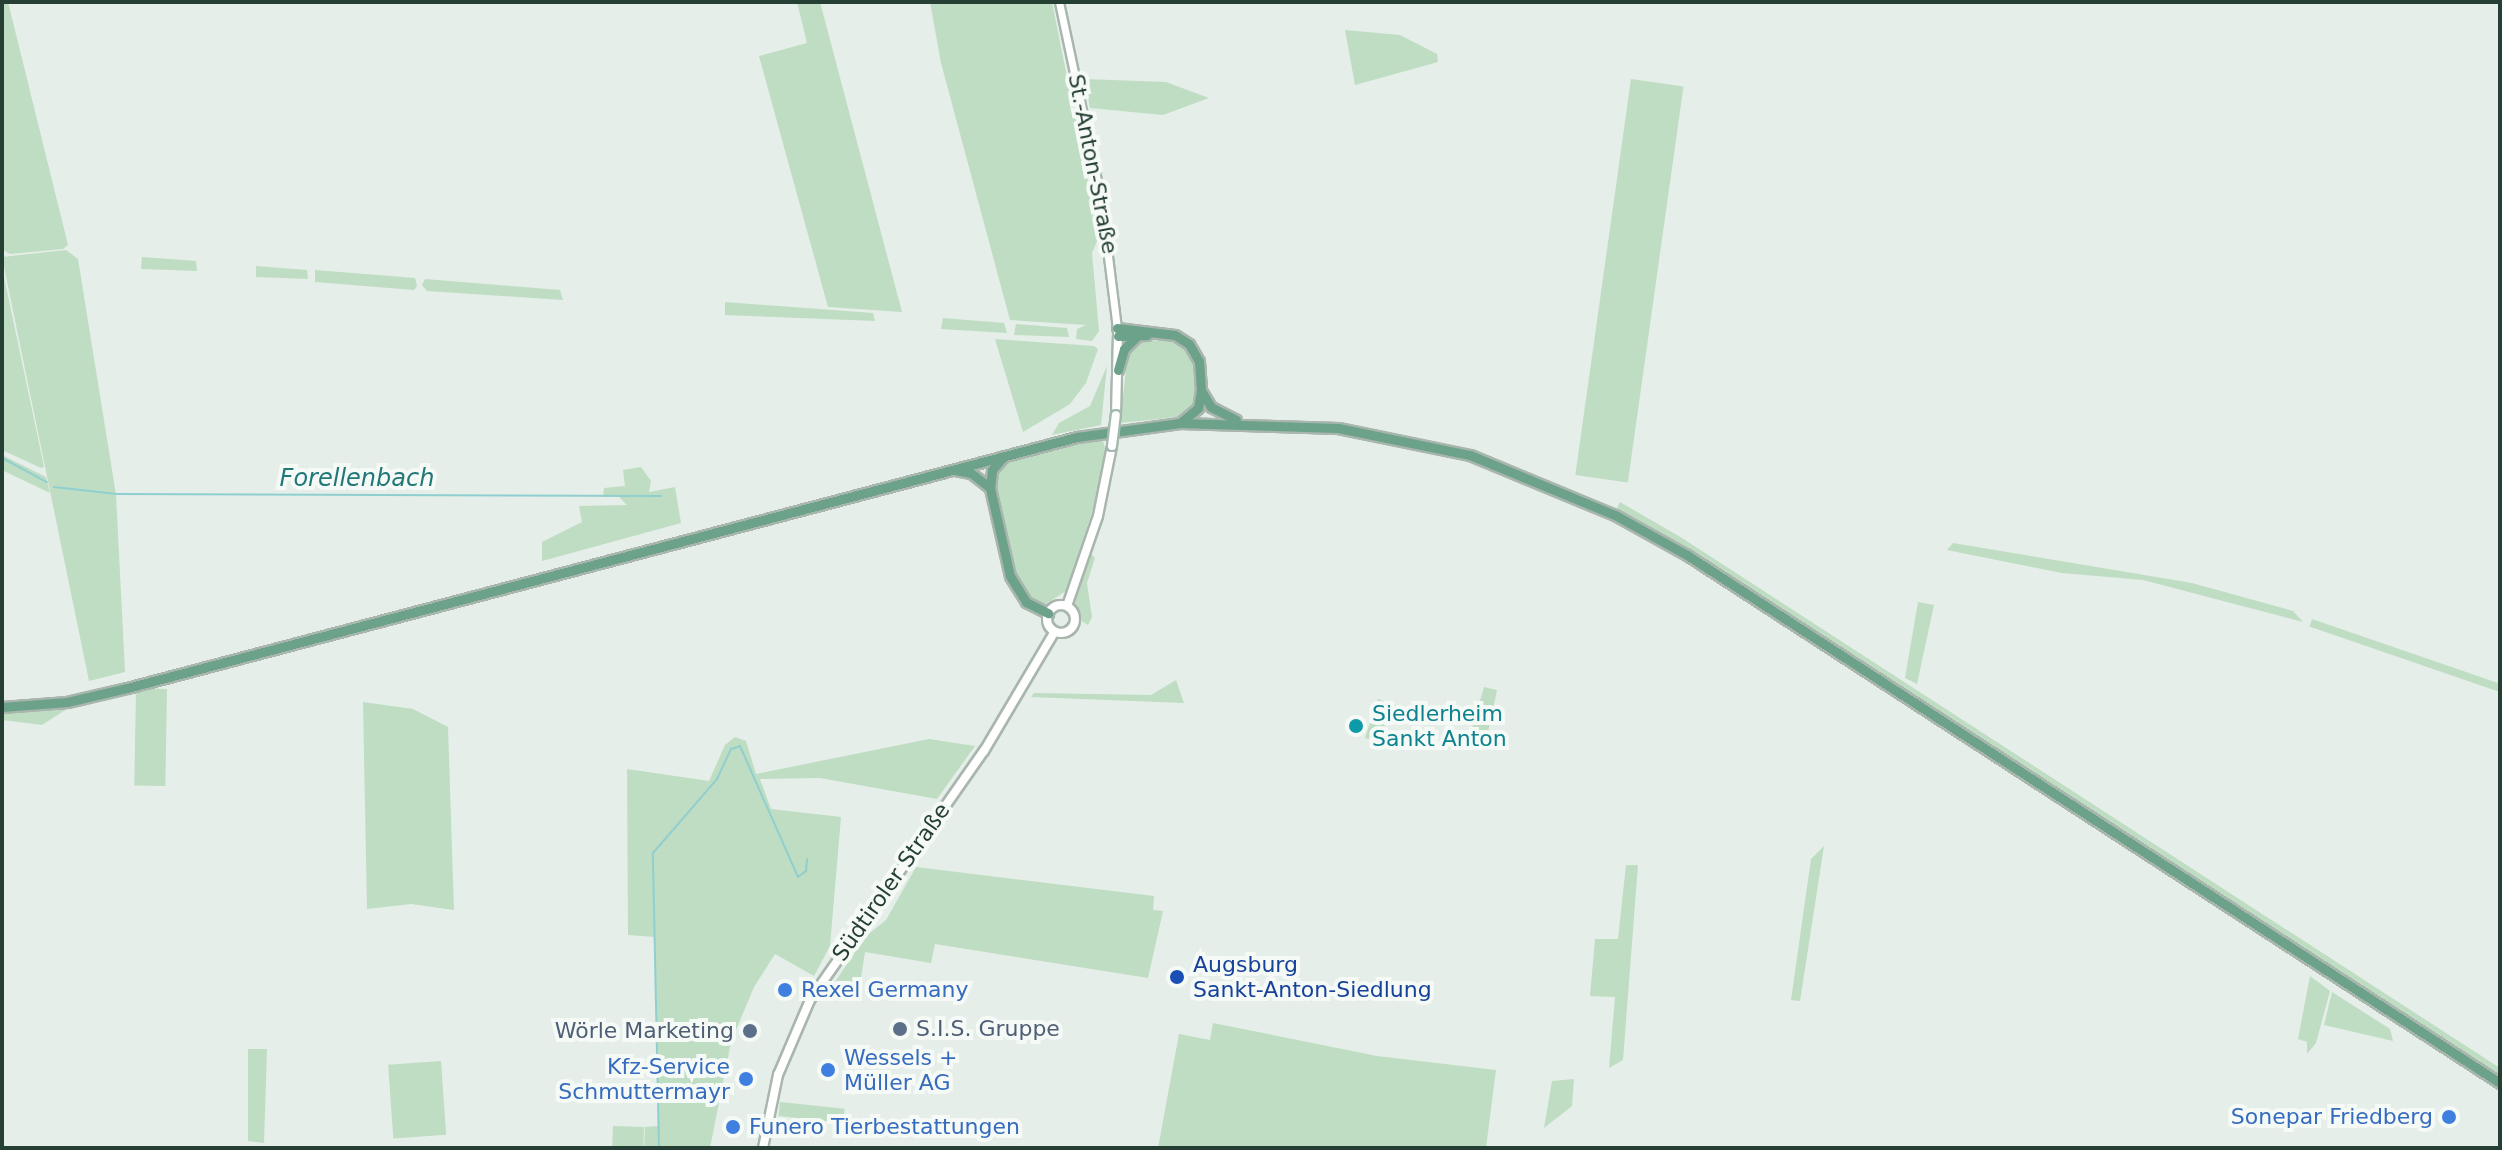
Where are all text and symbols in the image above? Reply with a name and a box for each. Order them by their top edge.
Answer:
street label: St.-Anton-Straße [1063,72,1123,256]
water label: Forellenbach [280,465,434,493]
place label: Siedlerheim Sankt Anton [1372,700,1507,752]
marker: Siedlerheim Sankt Anton [1347,717,1365,735]
street label: Südtiroler Straße [827,798,955,966]
place label: Augsburg Sankt-Anton-Siedlung [1193,951,1432,1002]
marker: Augsburg Sankt-Anton-Siedlung [1168,968,1186,986]
place label: Rexel Germany [801,977,969,1003]
marker: Rexel Germany [776,981,794,999]
place label: S.I.S. Gruppe [916,1016,1060,1042]
place label: Wörle Marketing [555,1018,734,1044]
marker: S.I.S. Gruppe [891,1020,909,1038]
marker: Wörle Marketing [741,1022,759,1040]
place label: Wessels + Müller AG [844,1044,957,1096]
place label: Kfz-Service Schmuttermayr [558,1053,730,1104]
marker: Wessels + Müller AG [819,1061,837,1079]
marker: Kfz-Service Schmuttermayr [737,1070,755,1088]
place label: Sonepar Friedberg [2231,1104,2433,1130]
marker: Sonepar Friedberg [2440,1108,2458,1126]
place label: Funero Tierbestattungen [749,1114,1020,1140]
marker: Funero Tierbestattungen [724,1118,742,1136]

